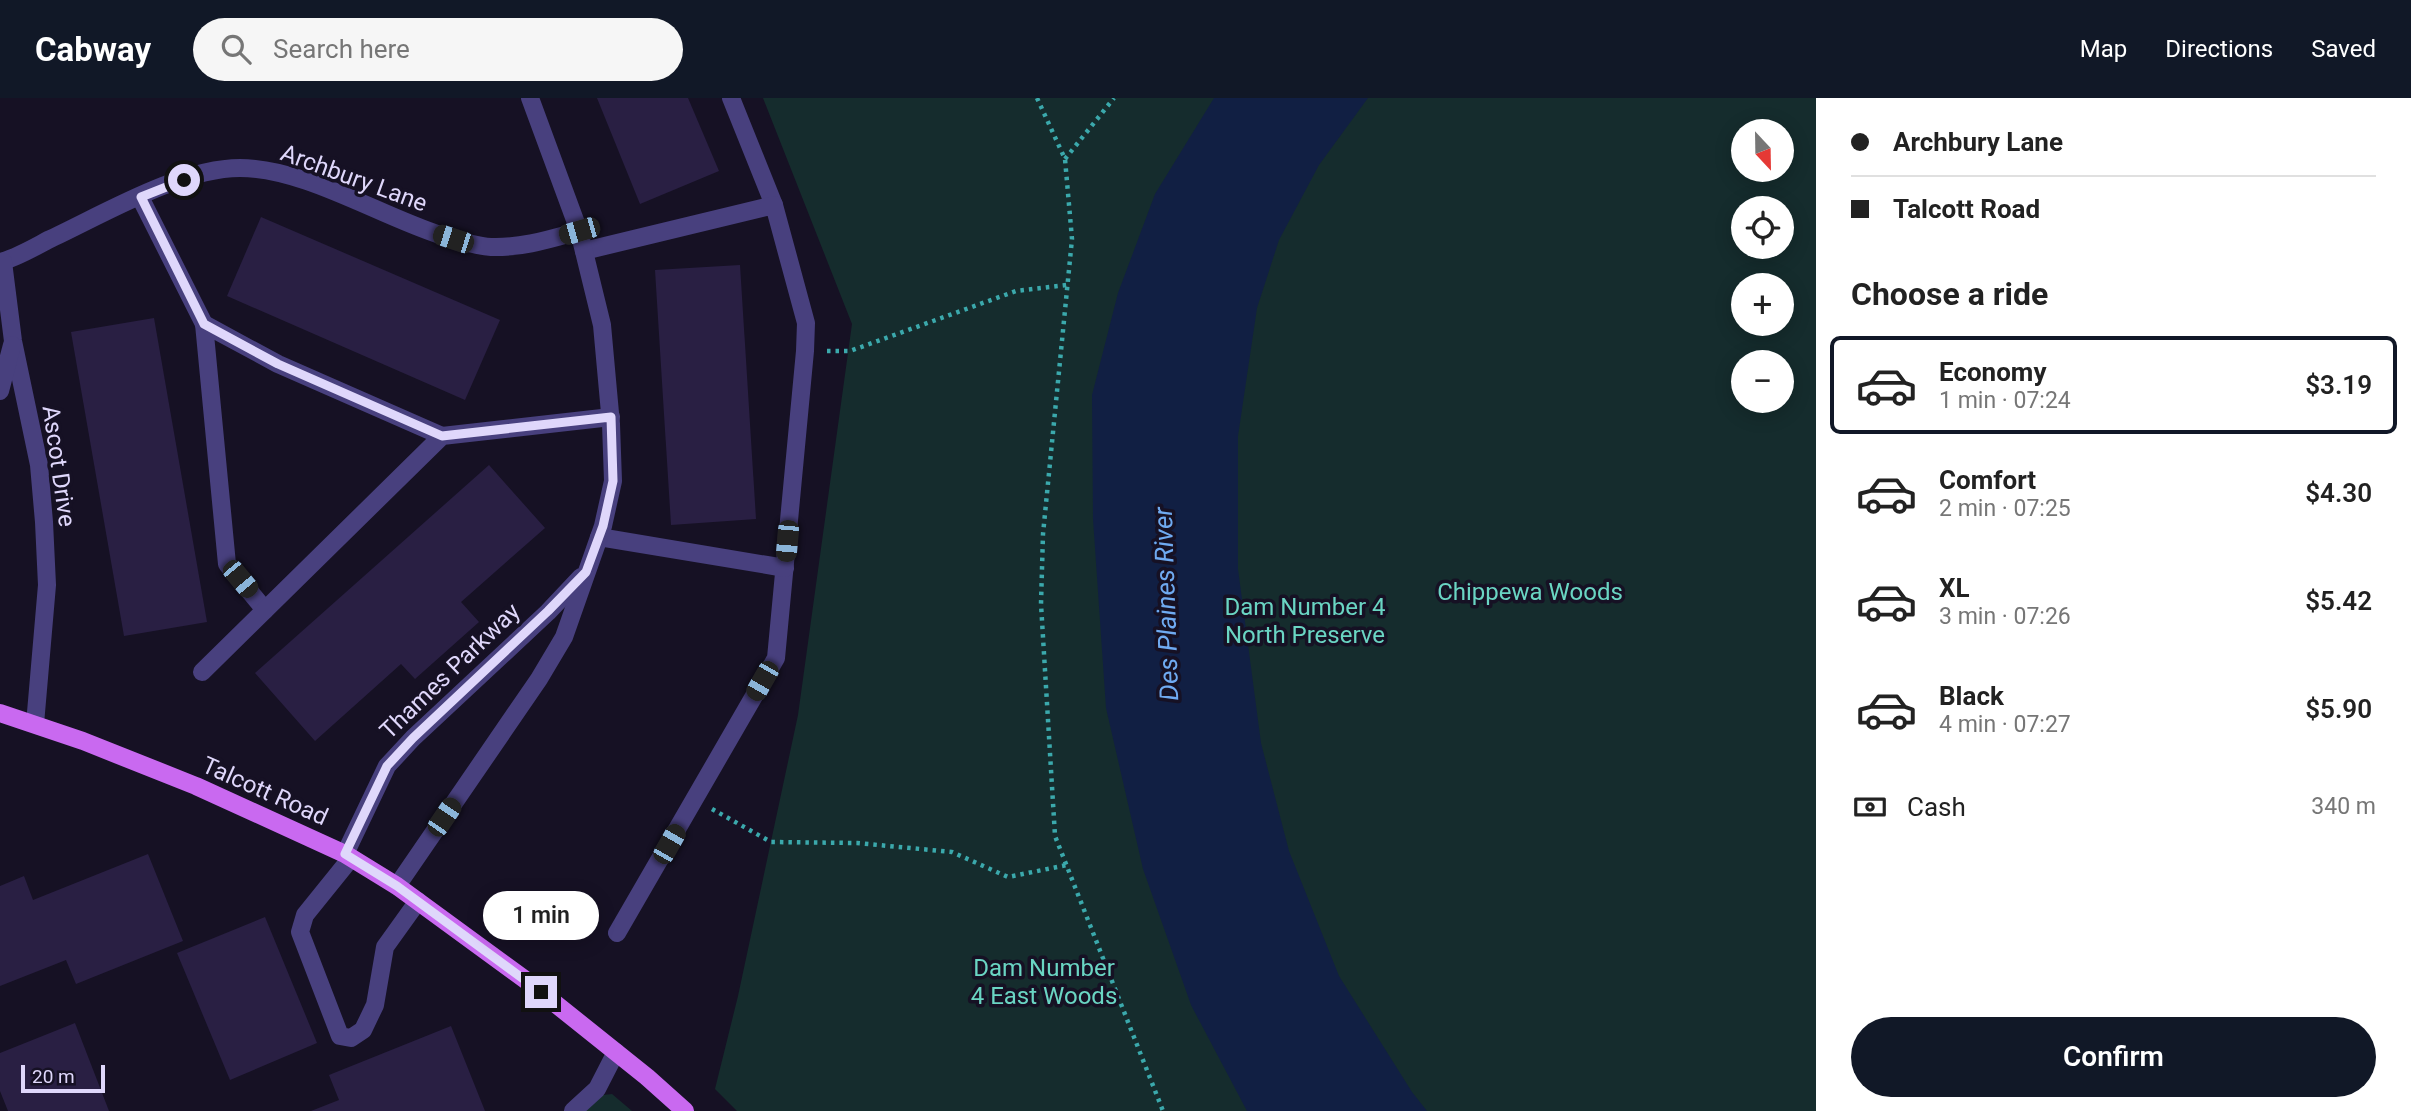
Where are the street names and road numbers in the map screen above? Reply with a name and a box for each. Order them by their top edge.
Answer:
street label: Archbury Lane [277,139,431,217]
street label: Ascot Drive [37,404,81,528]
street label: Thames Parkway [374,597,526,745]
street label: Talcott Road [198,751,332,831]

